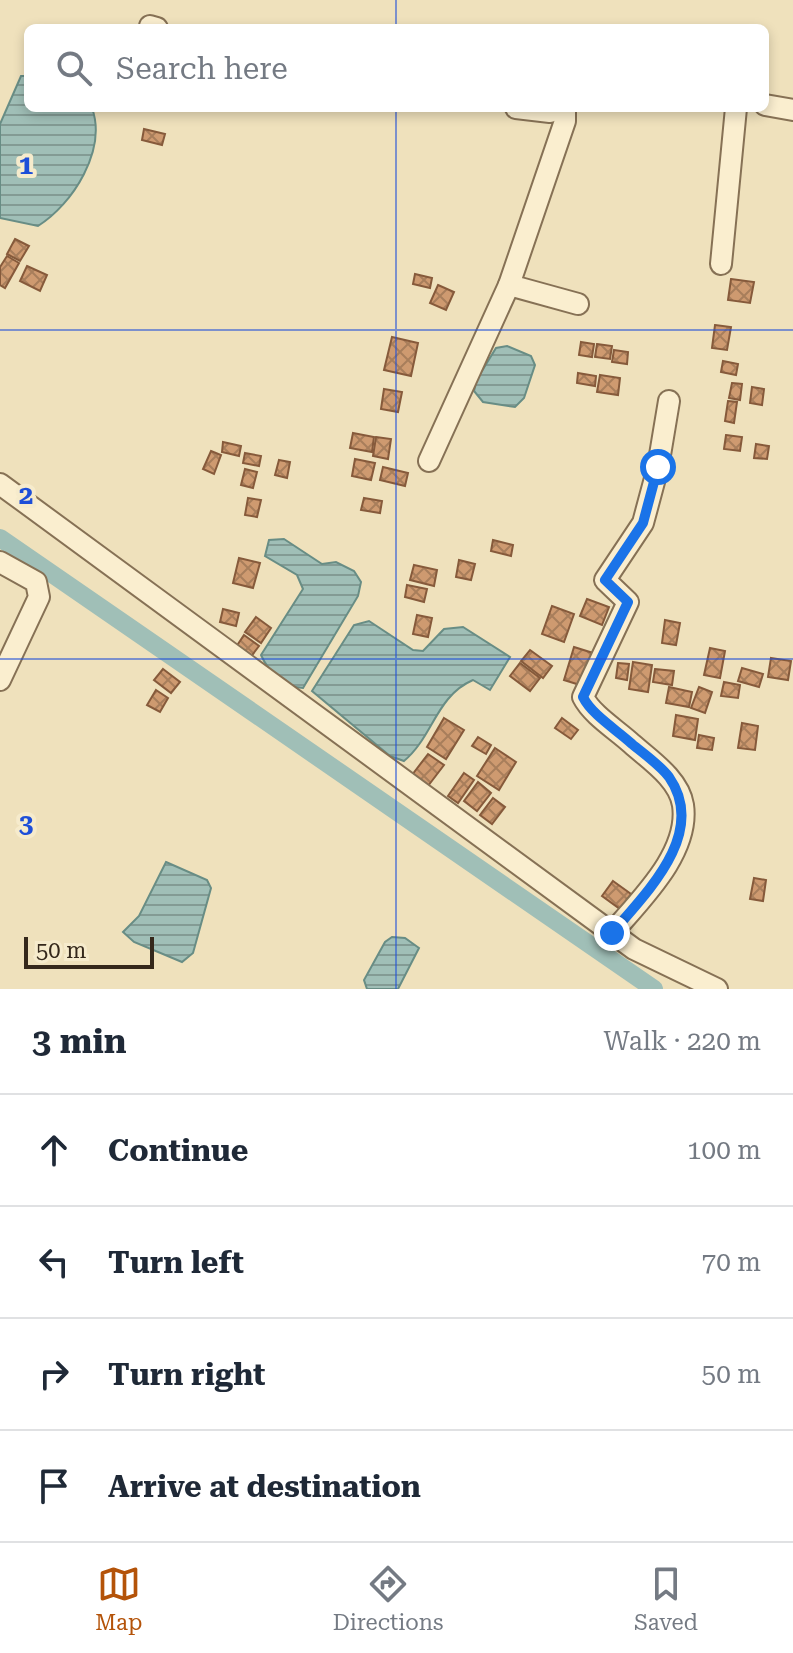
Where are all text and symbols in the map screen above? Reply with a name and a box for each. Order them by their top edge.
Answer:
search box [24,24,769,112]
icon: search [52,46,96,90]
text: Search here [116,51,288,86]
text: 1 [19,150,33,180]
route start [640,449,676,485]
text: 2 [19,480,33,510]
text: 3 [19,809,33,839]
route end [594,915,630,951]
scale bar [24,933,154,969]
text: 50 m [36,938,86,963]
text: 3 min [32,1021,127,1061]
text: Walk · 220 m [603,1026,761,1056]
icon: ahead [32,1128,76,1172]
text: Continue [108,1133,248,1168]
text: 100 m [687,1135,761,1165]
icon: left [32,1240,76,1284]
text: Turn left [108,1245,244,1280]
text: 70 m [702,1247,761,1277]
icon: right [32,1352,76,1396]
text: Turn right [108,1357,265,1392]
text: 50 m [702,1359,761,1389]
icon: arrive [32,1464,76,1508]
text: Arrive at destination [108,1469,421,1504]
tab: Map [95,1562,142,1635]
tab: Directions [333,1562,443,1635]
tab: Saved [634,1562,698,1635]

